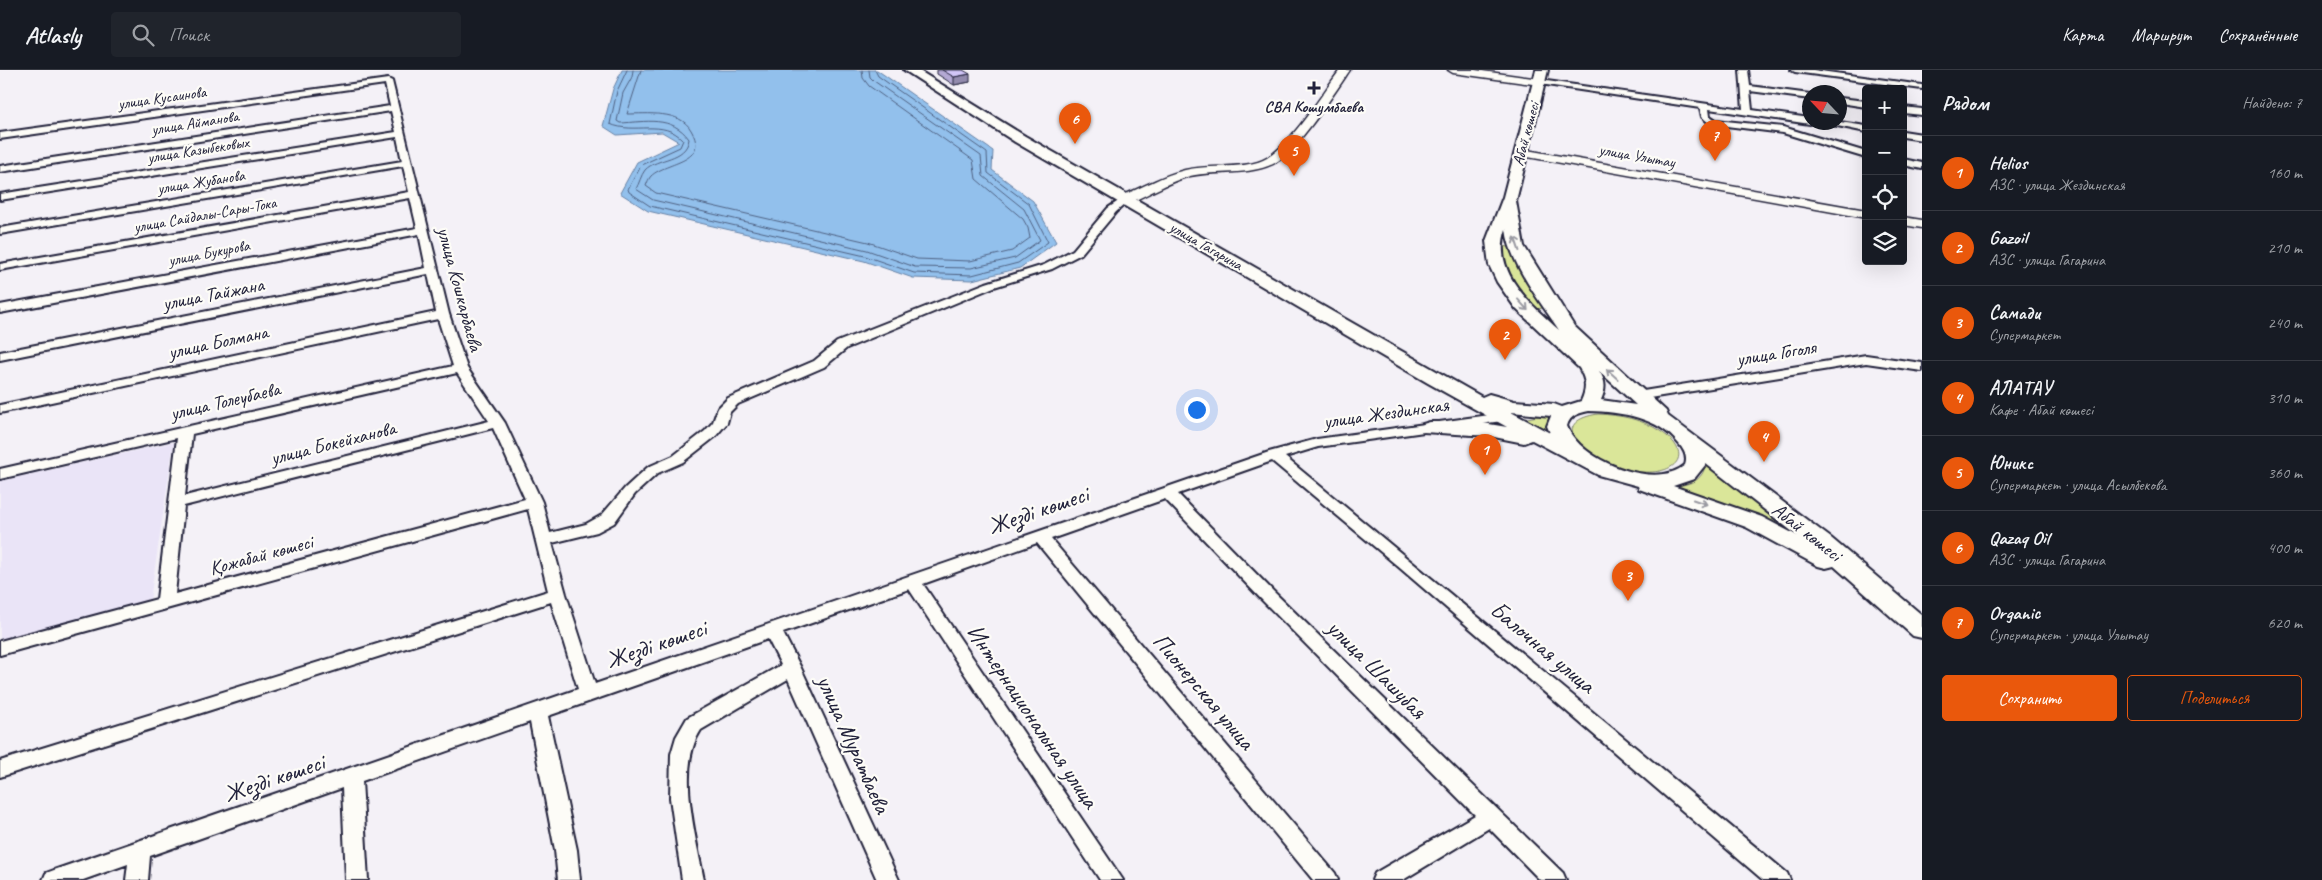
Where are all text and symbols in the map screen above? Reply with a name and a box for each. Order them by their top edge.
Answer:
search box [111,12,461,57]
text: Atlasly [25,20,81,50]
icon: search [129,21,157,49]
text: Поиск [169,23,209,47]
text: Карта [2062,24,2103,46]
text: Маршрут [2131,24,2191,46]
text: Сохранённые [2219,24,2297,46]
marker: СВА Кошумбаева [1307,81,1321,95]
street label: улица Кусаинова [116,82,209,114]
north arrow [1802,85,1847,130]
map controls [1862,85,1907,265]
button: + [1862,85,1907,130]
text: Рядом [1942,90,1989,116]
text: Найдено: 7 [2242,93,2302,113]
place label: СВА Кошумбаева [1265,97,1364,117]
street label: Абай көшесі [1508,98,1545,168]
pin: 6 [1059,103,1091,144]
street label: улица Айманова [149,106,241,140]
pin: 7 [1699,120,1731,161]
button: − [1862,130,1907,175]
street label: улица Казыбековых [145,132,252,168]
pin: 5 [1278,135,1310,176]
street label: улица Улытау [1596,139,1678,173]
text: Helios [1989,151,2027,175]
text: 1 [1954,163,1962,183]
text: 160 m [2268,163,2302,183]
street label: улица Жубанова [155,165,247,199]
button: locate [1862,175,1907,220]
text: АЗС · улица Жездинская [1989,175,2125,195]
street label: улица Сайдалы-Сары-Тока [131,192,279,238]
street label: улица Гагарина [1165,217,1247,275]
button: layers [1862,220,1907,265]
street label: улица Кошкарбаева [431,223,489,356]
text: Gazoil [1989,226,2027,250]
street label: улица Букурова [166,235,252,271]
one-way arrow [1512,237,1521,253]
text: 2 [1954,238,1962,258]
text: 210 m [2268,238,2302,258]
text: АЗС · улица Гагарина [1989,250,2105,270]
street label: улица Тайжана [159,272,268,316]
one-way arrow [1517,298,1529,311]
text: Самади [1989,301,2040,325]
text: 3 [1954,313,1962,333]
text: 240 m [2268,313,2302,333]
street label: улица Болмана [165,319,272,365]
pin: 2 [1489,319,1521,360]
text: Супермаркет [1989,325,2060,345]
street label: улица Гоголя [1734,334,1820,372]
one-way arrow [1606,368,1619,380]
street label: улица Толеубаева [167,376,284,426]
text: АЛАТАУ [1989,376,2052,400]
text: 4 [1954,388,1962,408]
text: 310 m [2268,388,2302,408]
street label: улица Жездинская [1321,392,1451,434]
your location [1184,397,1210,423]
text: Кафе · Абай көшесі [1989,400,2093,420]
street label: улица Бокейханова [267,415,400,471]
pin: 4 [1748,421,1780,462]
pin: 1 [1469,434,1501,475]
text: Юникс [1989,451,2033,475]
text: 5 [1955,463,1961,483]
text: 360 m [2268,463,2302,483]
text: Супермаркет · улица Асылбекова [1989,475,2166,495]
street label: Жезді көшесі [984,478,1095,542]
street label: Абай көшесі [1767,497,1849,568]
one-way arrow [1692,498,1707,507]
text: Qazaq Oil [1989,526,2049,550]
street label: Қожабай көшесі [207,529,318,581]
text: 6 [1954,538,1962,558]
text: 400 m [2268,538,2302,558]
text: АЗС · улица Гагарина [1989,550,2105,570]
pin: 3 [1612,560,1644,601]
street label: Балочная улица [1484,594,1603,701]
text: Organic [1989,601,2040,625]
street label: улица Шашубая [1319,611,1434,726]
street label: Жезді көшесі [602,612,713,676]
text: 7 [1954,613,1962,633]
text: 620 m [2268,613,2302,633]
street label: Интернациональная улица [960,618,1107,815]
text: Супермаркет · улица Улытау [1989,625,2148,645]
street label: Пионерская улица [1146,626,1263,757]
street label: улица Муратбаева [809,668,898,819]
button: Сохранить [1942,675,2117,721]
button: Поделиться [2127,675,2302,721]
street label: Жезді көшесі [220,746,331,810]

